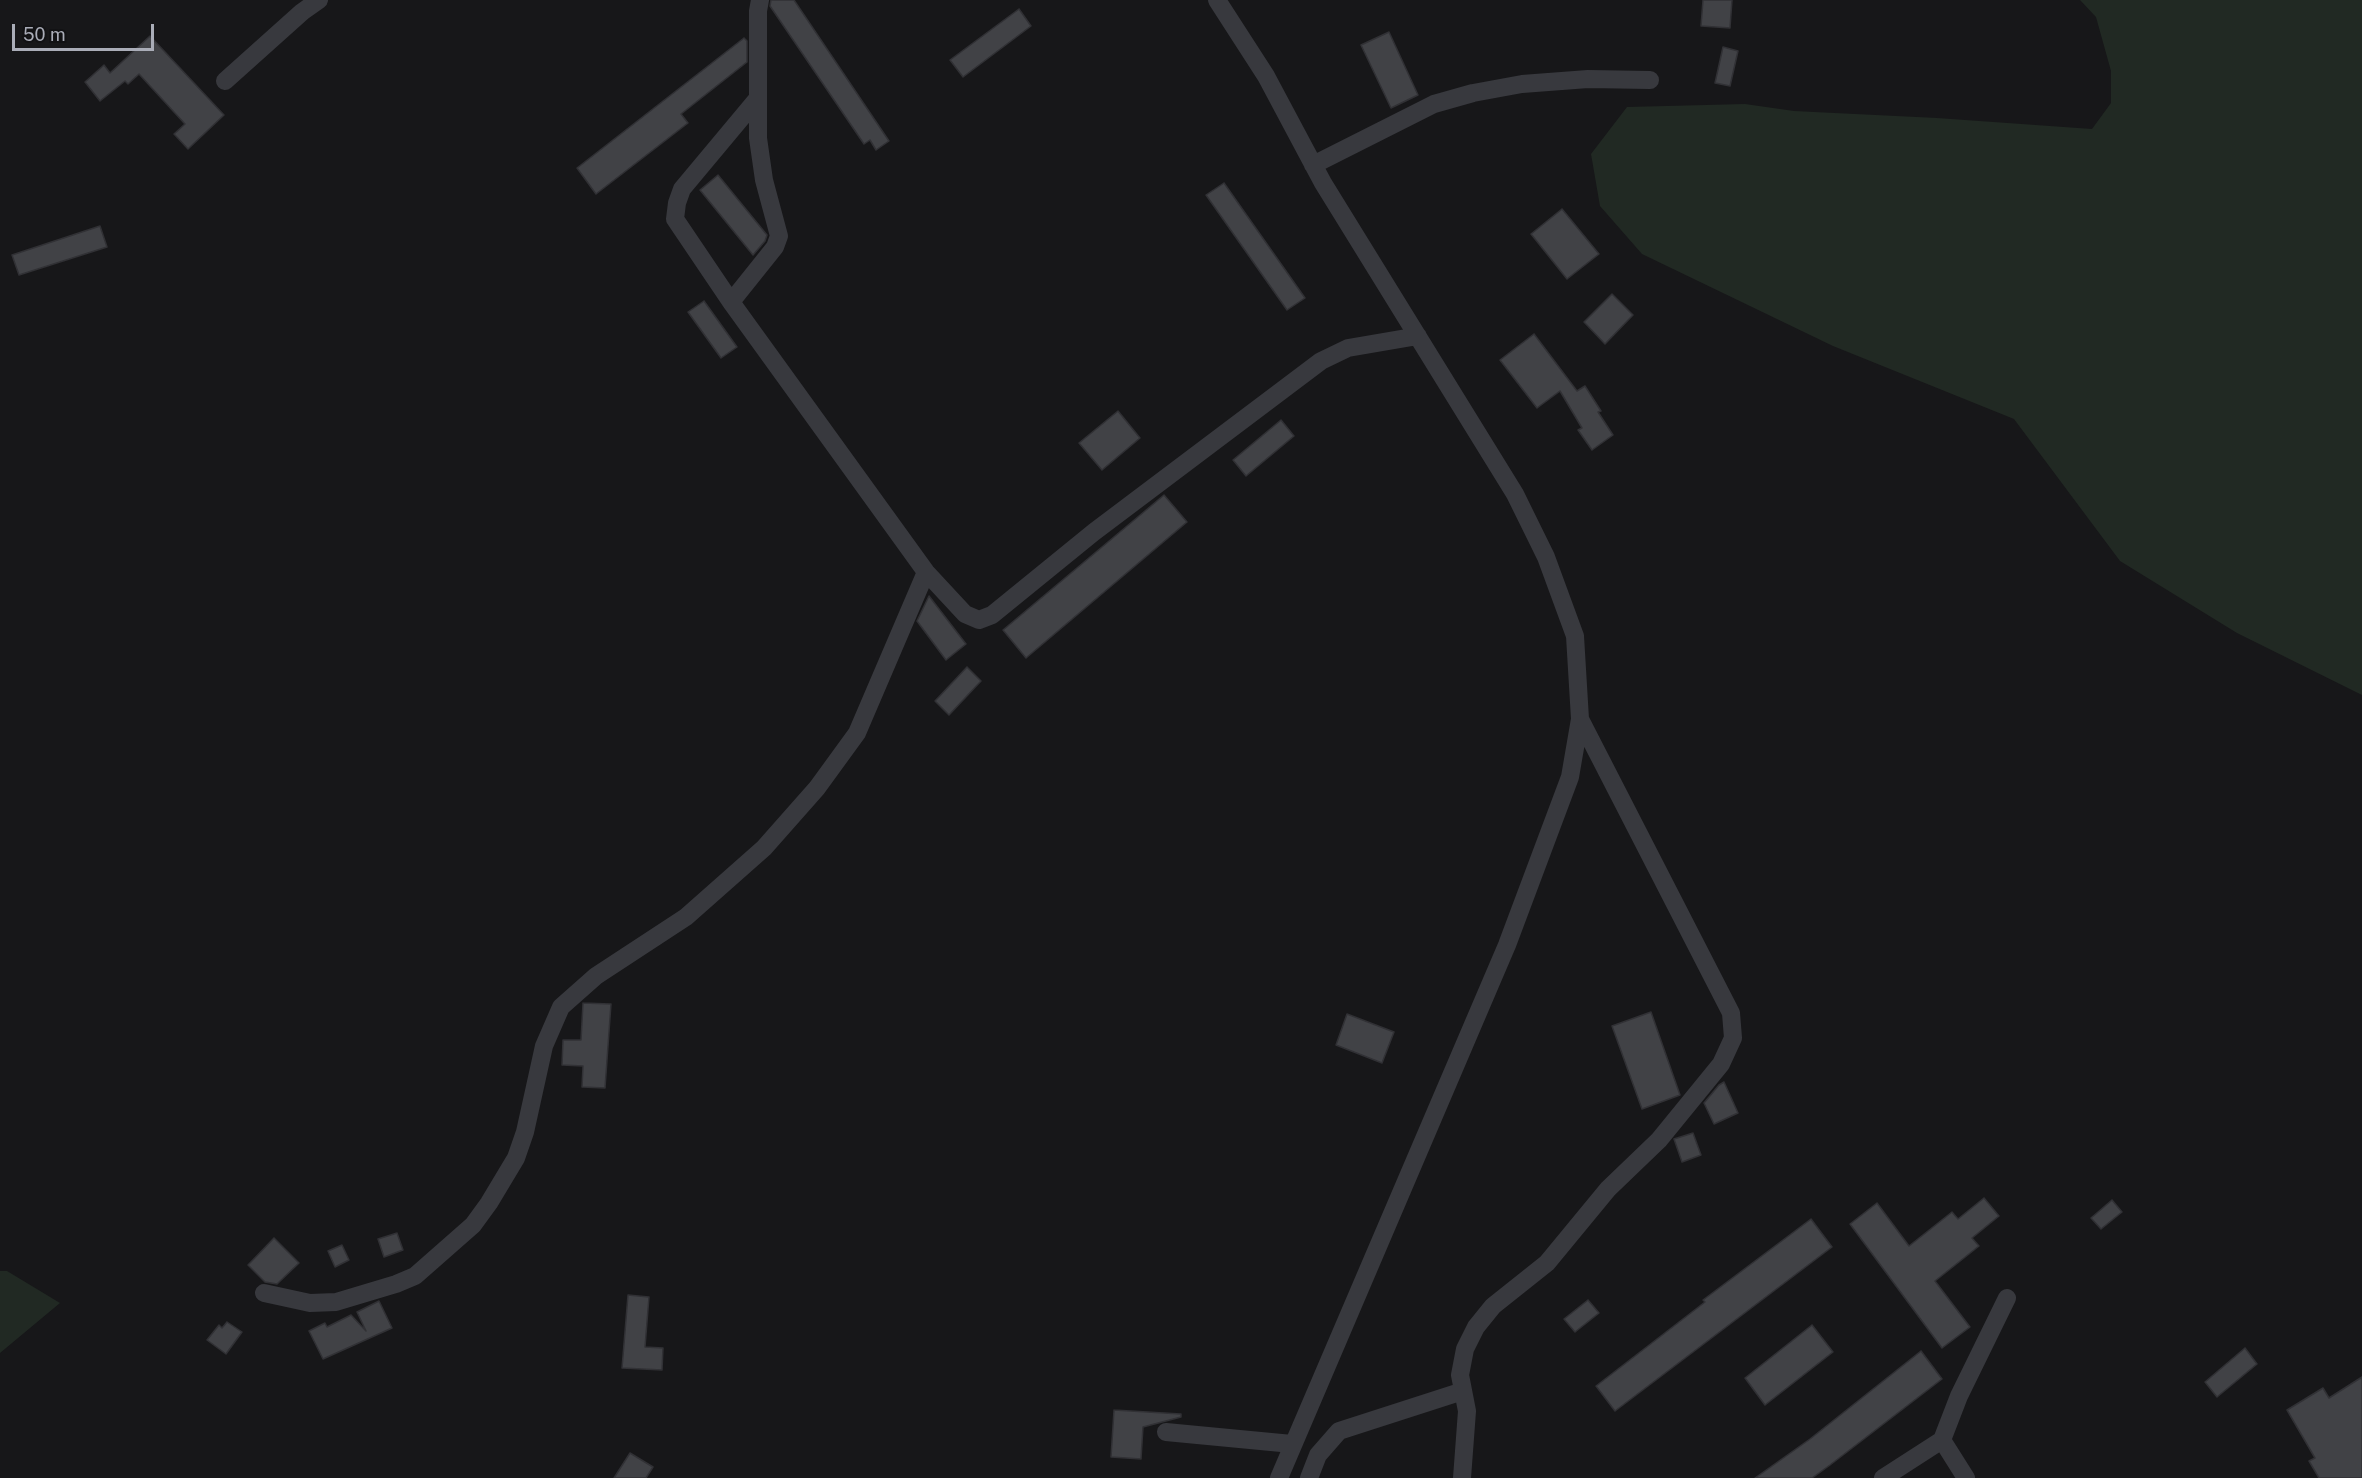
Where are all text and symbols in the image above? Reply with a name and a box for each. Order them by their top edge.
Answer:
scale bar [15,12,158,50]
text: 50 m [23,24,66,45]

